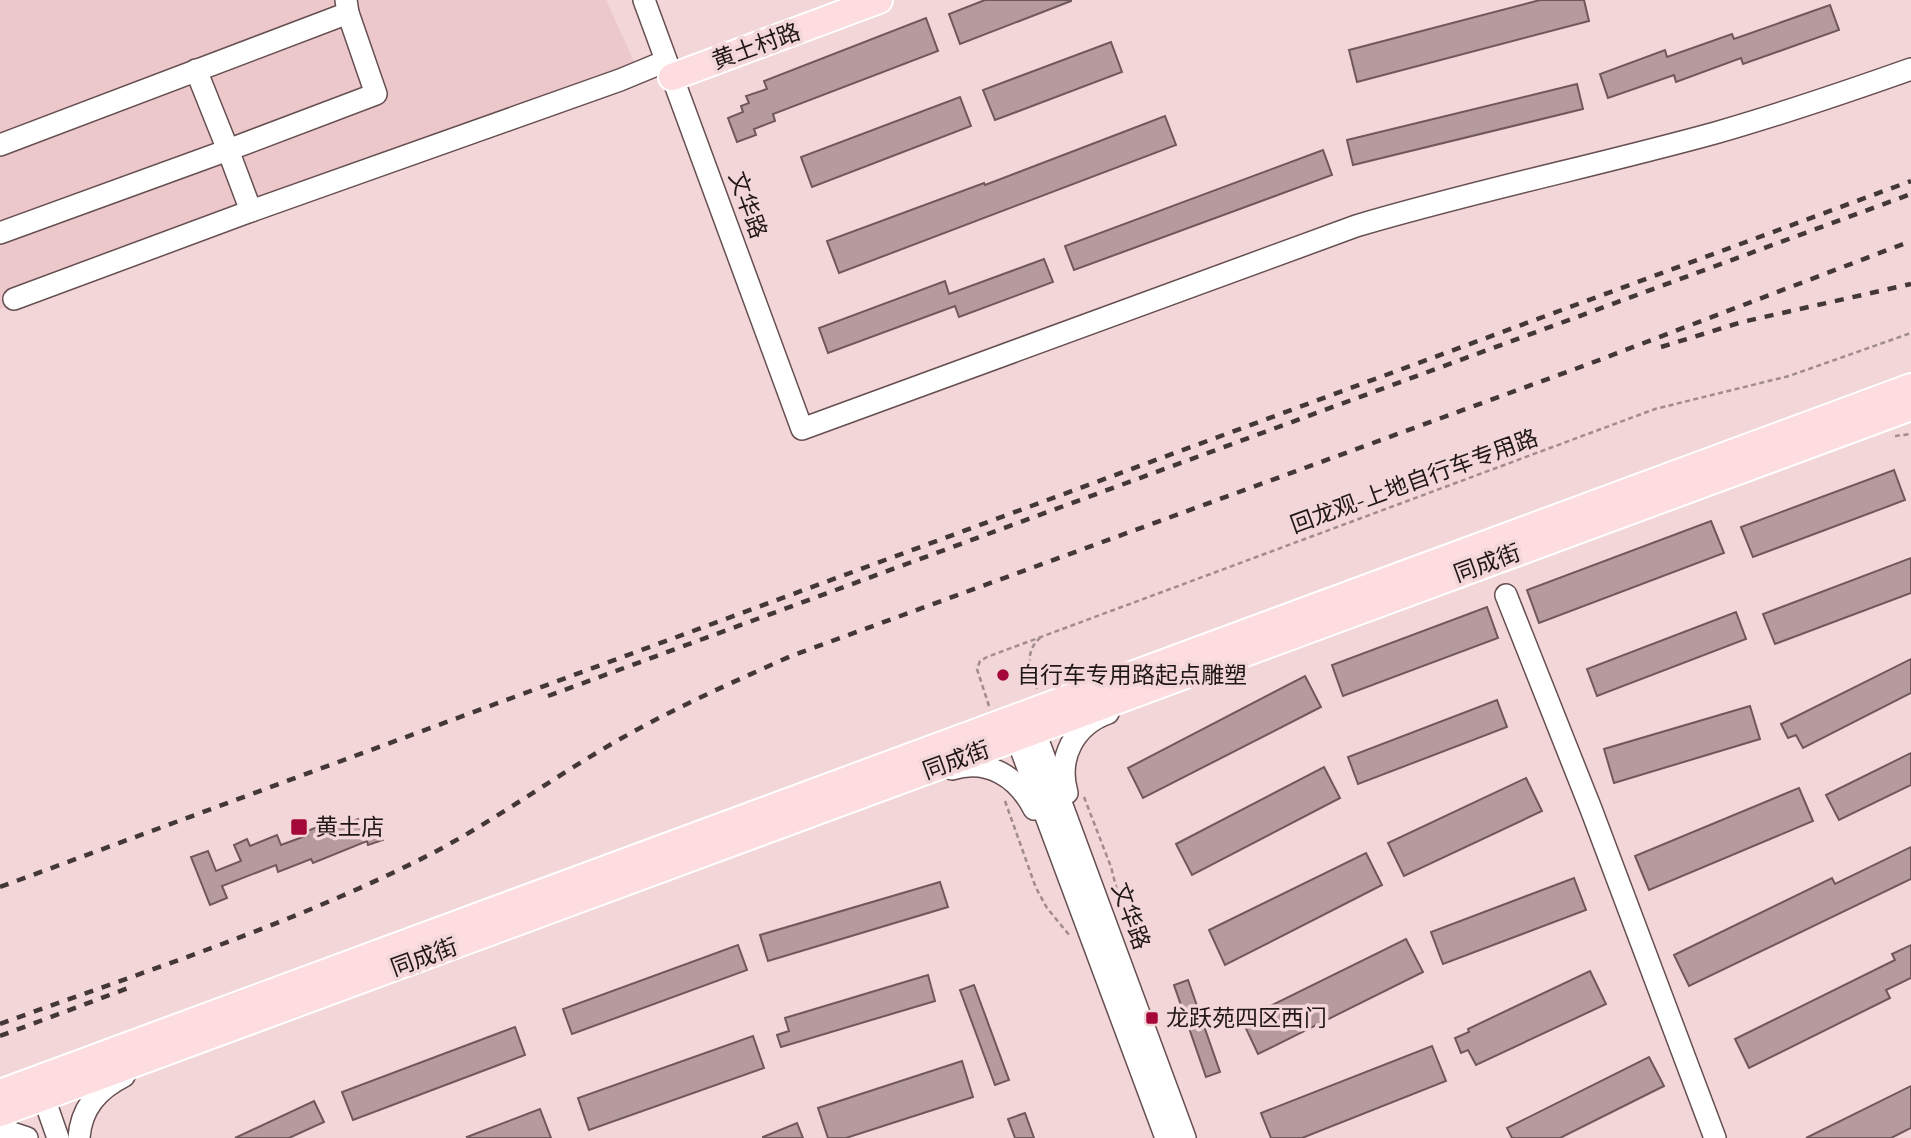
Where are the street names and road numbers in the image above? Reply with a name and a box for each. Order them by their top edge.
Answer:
street label: 黄土村路 [708,18,804,76]
street label: 文华路 [722,168,772,243]
street label: 回龙观-上地自行车专用路 [1287,424,1542,540]
street label: 同成街 [1450,539,1525,589]
street label: 同成街 [919,736,994,786]
street label: 文华路 [1105,879,1155,954]
street label: 同成街 [387,933,462,983]

